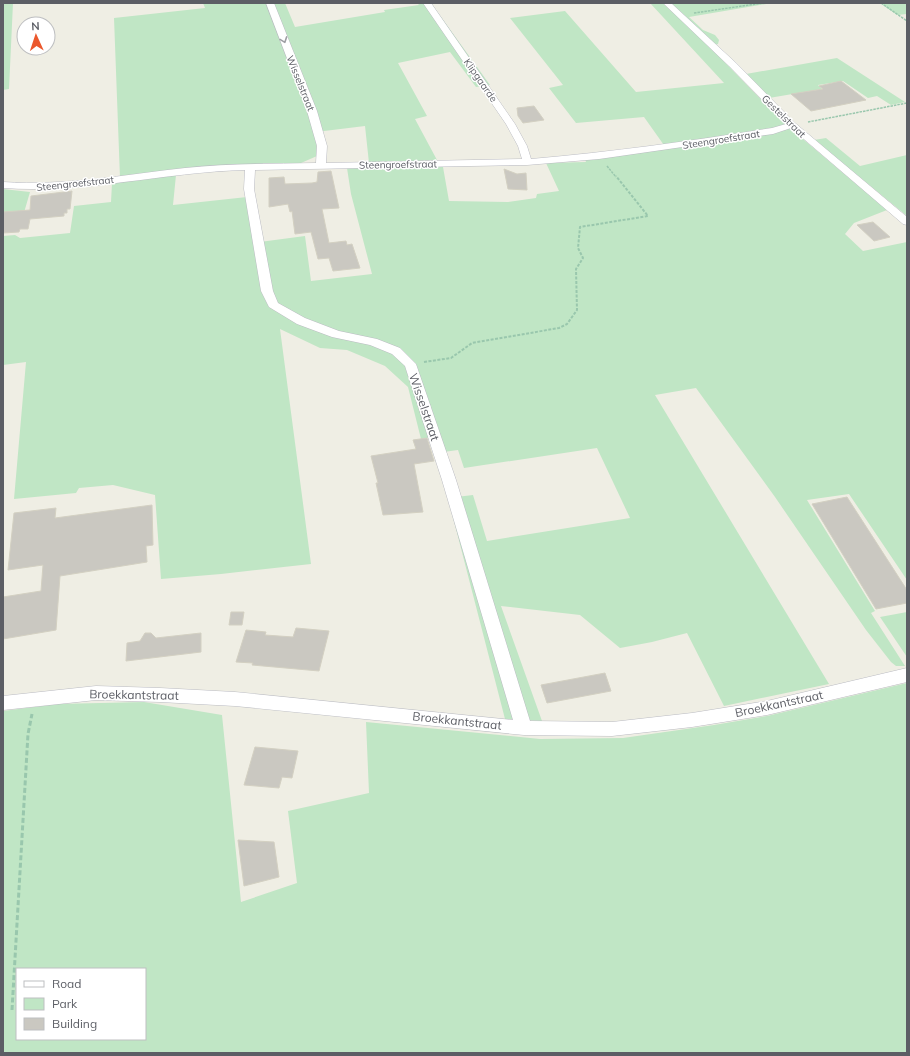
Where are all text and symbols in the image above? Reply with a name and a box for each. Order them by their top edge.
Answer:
north arrow [16,16,56,56]
text: N [31,19,40,33]
one-way arrow [279,36,288,43]
street label: Wisselstraat [284,54,318,113]
street label: Klipgaarde [461,56,500,105]
street label: Gestelstraat [759,92,809,141]
street label: Steengroefstraat [682,127,761,152]
street label: Steengroefstraat [359,157,438,172]
street label: Steengroefstraat [36,173,115,194]
street label: Wisselstraat [406,371,443,443]
street label: Broekkantstraat [89,686,179,703]
street label: Broekkantstraat [734,687,824,720]
street label: Broekkantstraat [412,708,502,733]
legend [16,968,146,1040]
text: Road [52,976,81,991]
text: Park [52,996,78,1011]
text: Building [52,1016,97,1031]

